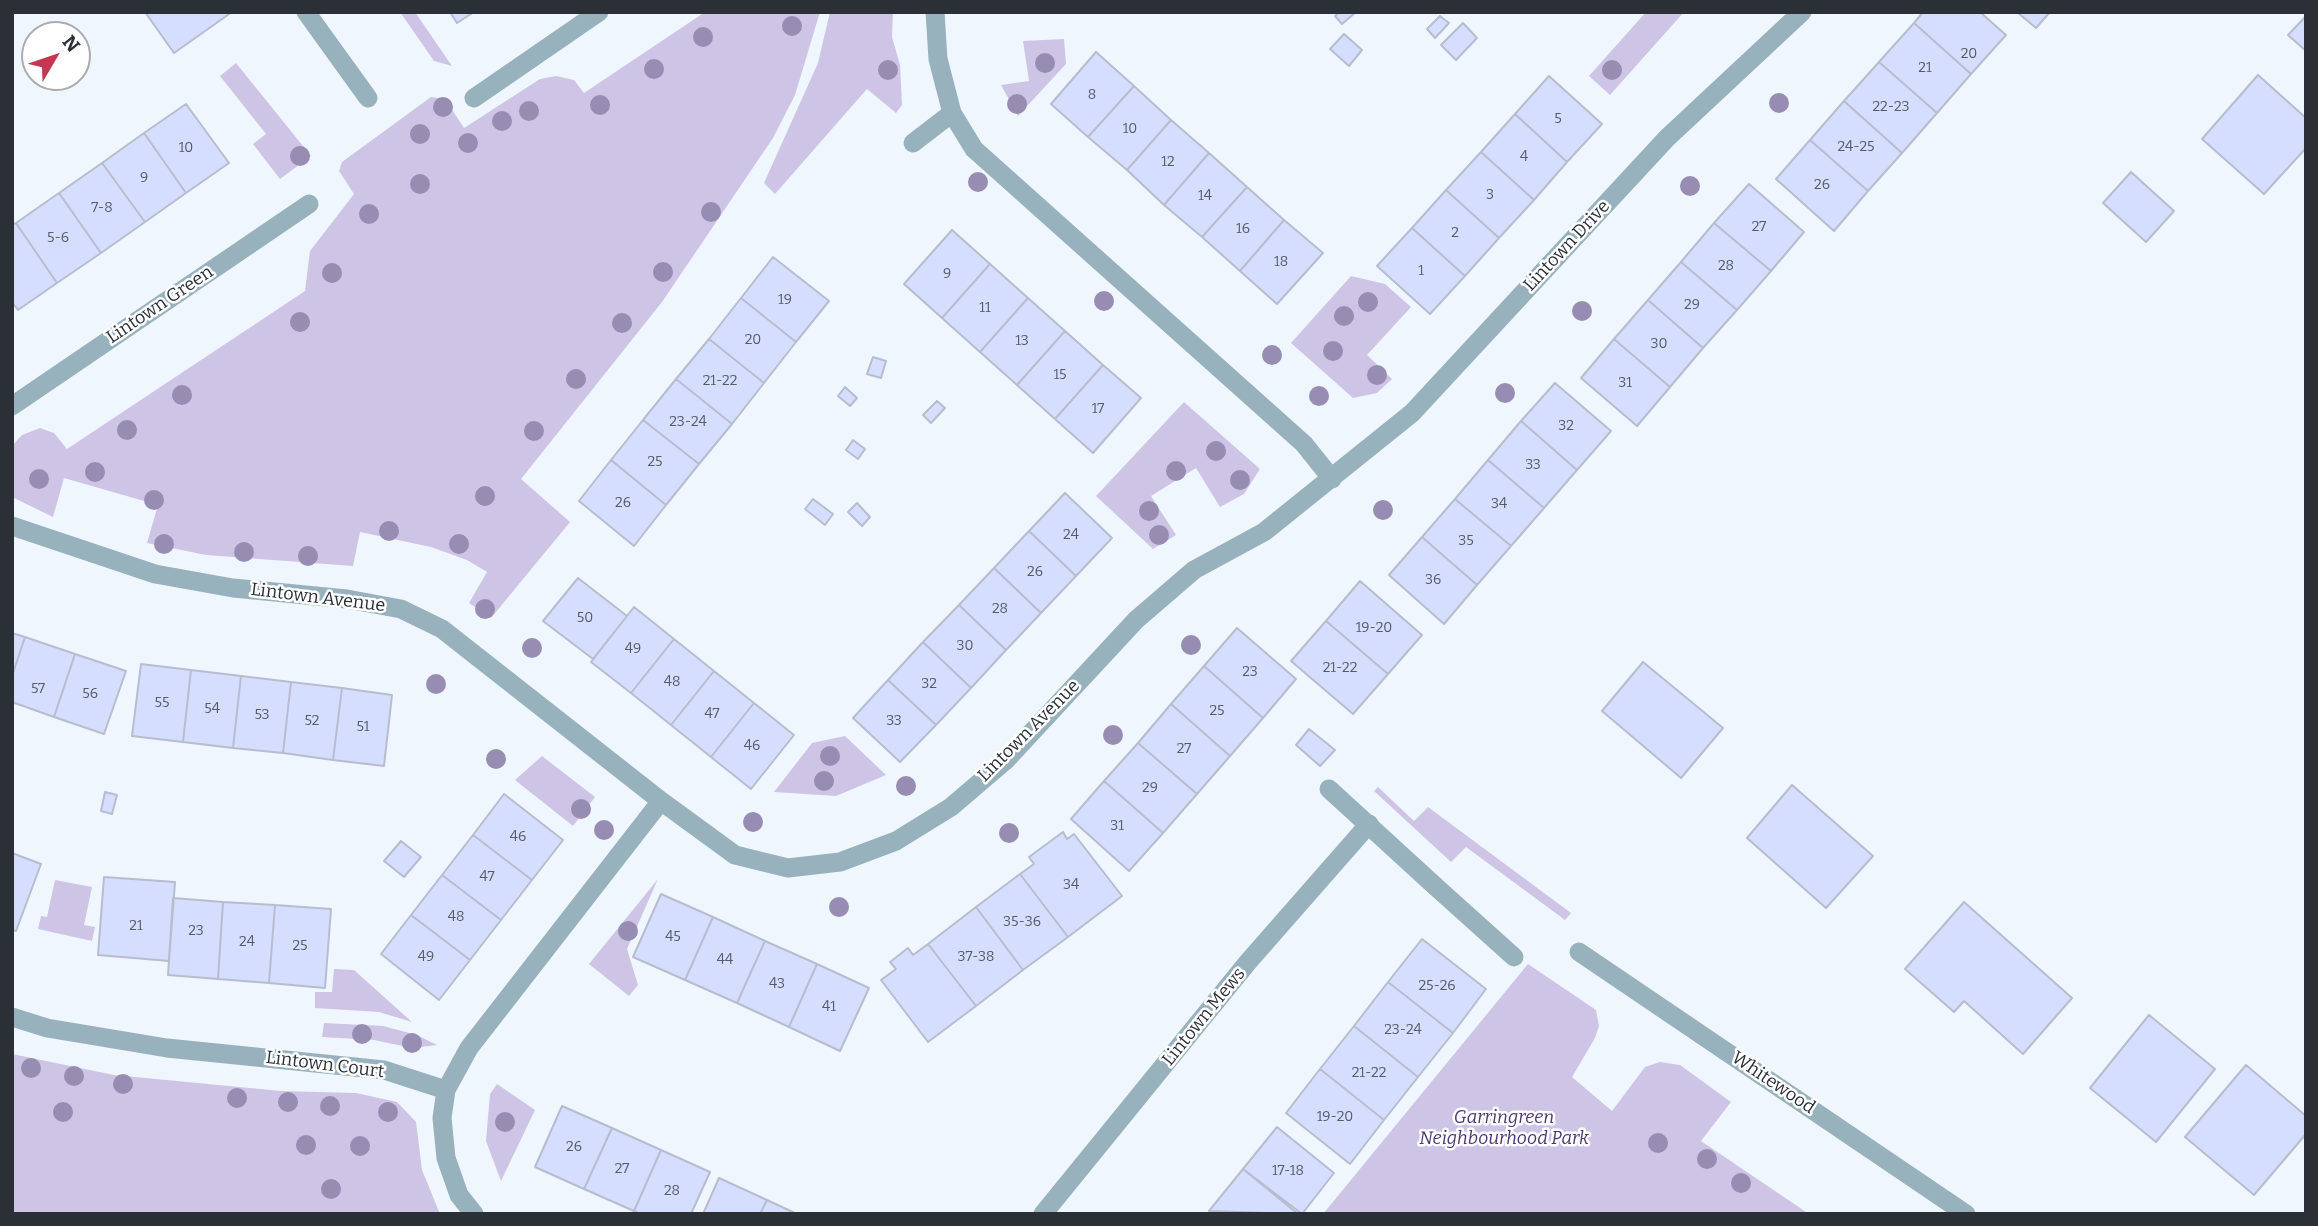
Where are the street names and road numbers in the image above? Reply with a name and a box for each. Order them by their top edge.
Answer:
street label: Lintown Drive [1519,196,1615,296]
street label: Lintown Green [103,261,217,349]
street label: Lintown Avenue [250,579,386,617]
street label: Lintown Avenue [974,676,1084,786]
street label: Lintown Mews [1158,964,1250,1070]
street label: Lintown Court [265,1047,385,1083]
street label: Whitewood [1727,1047,1819,1119]

